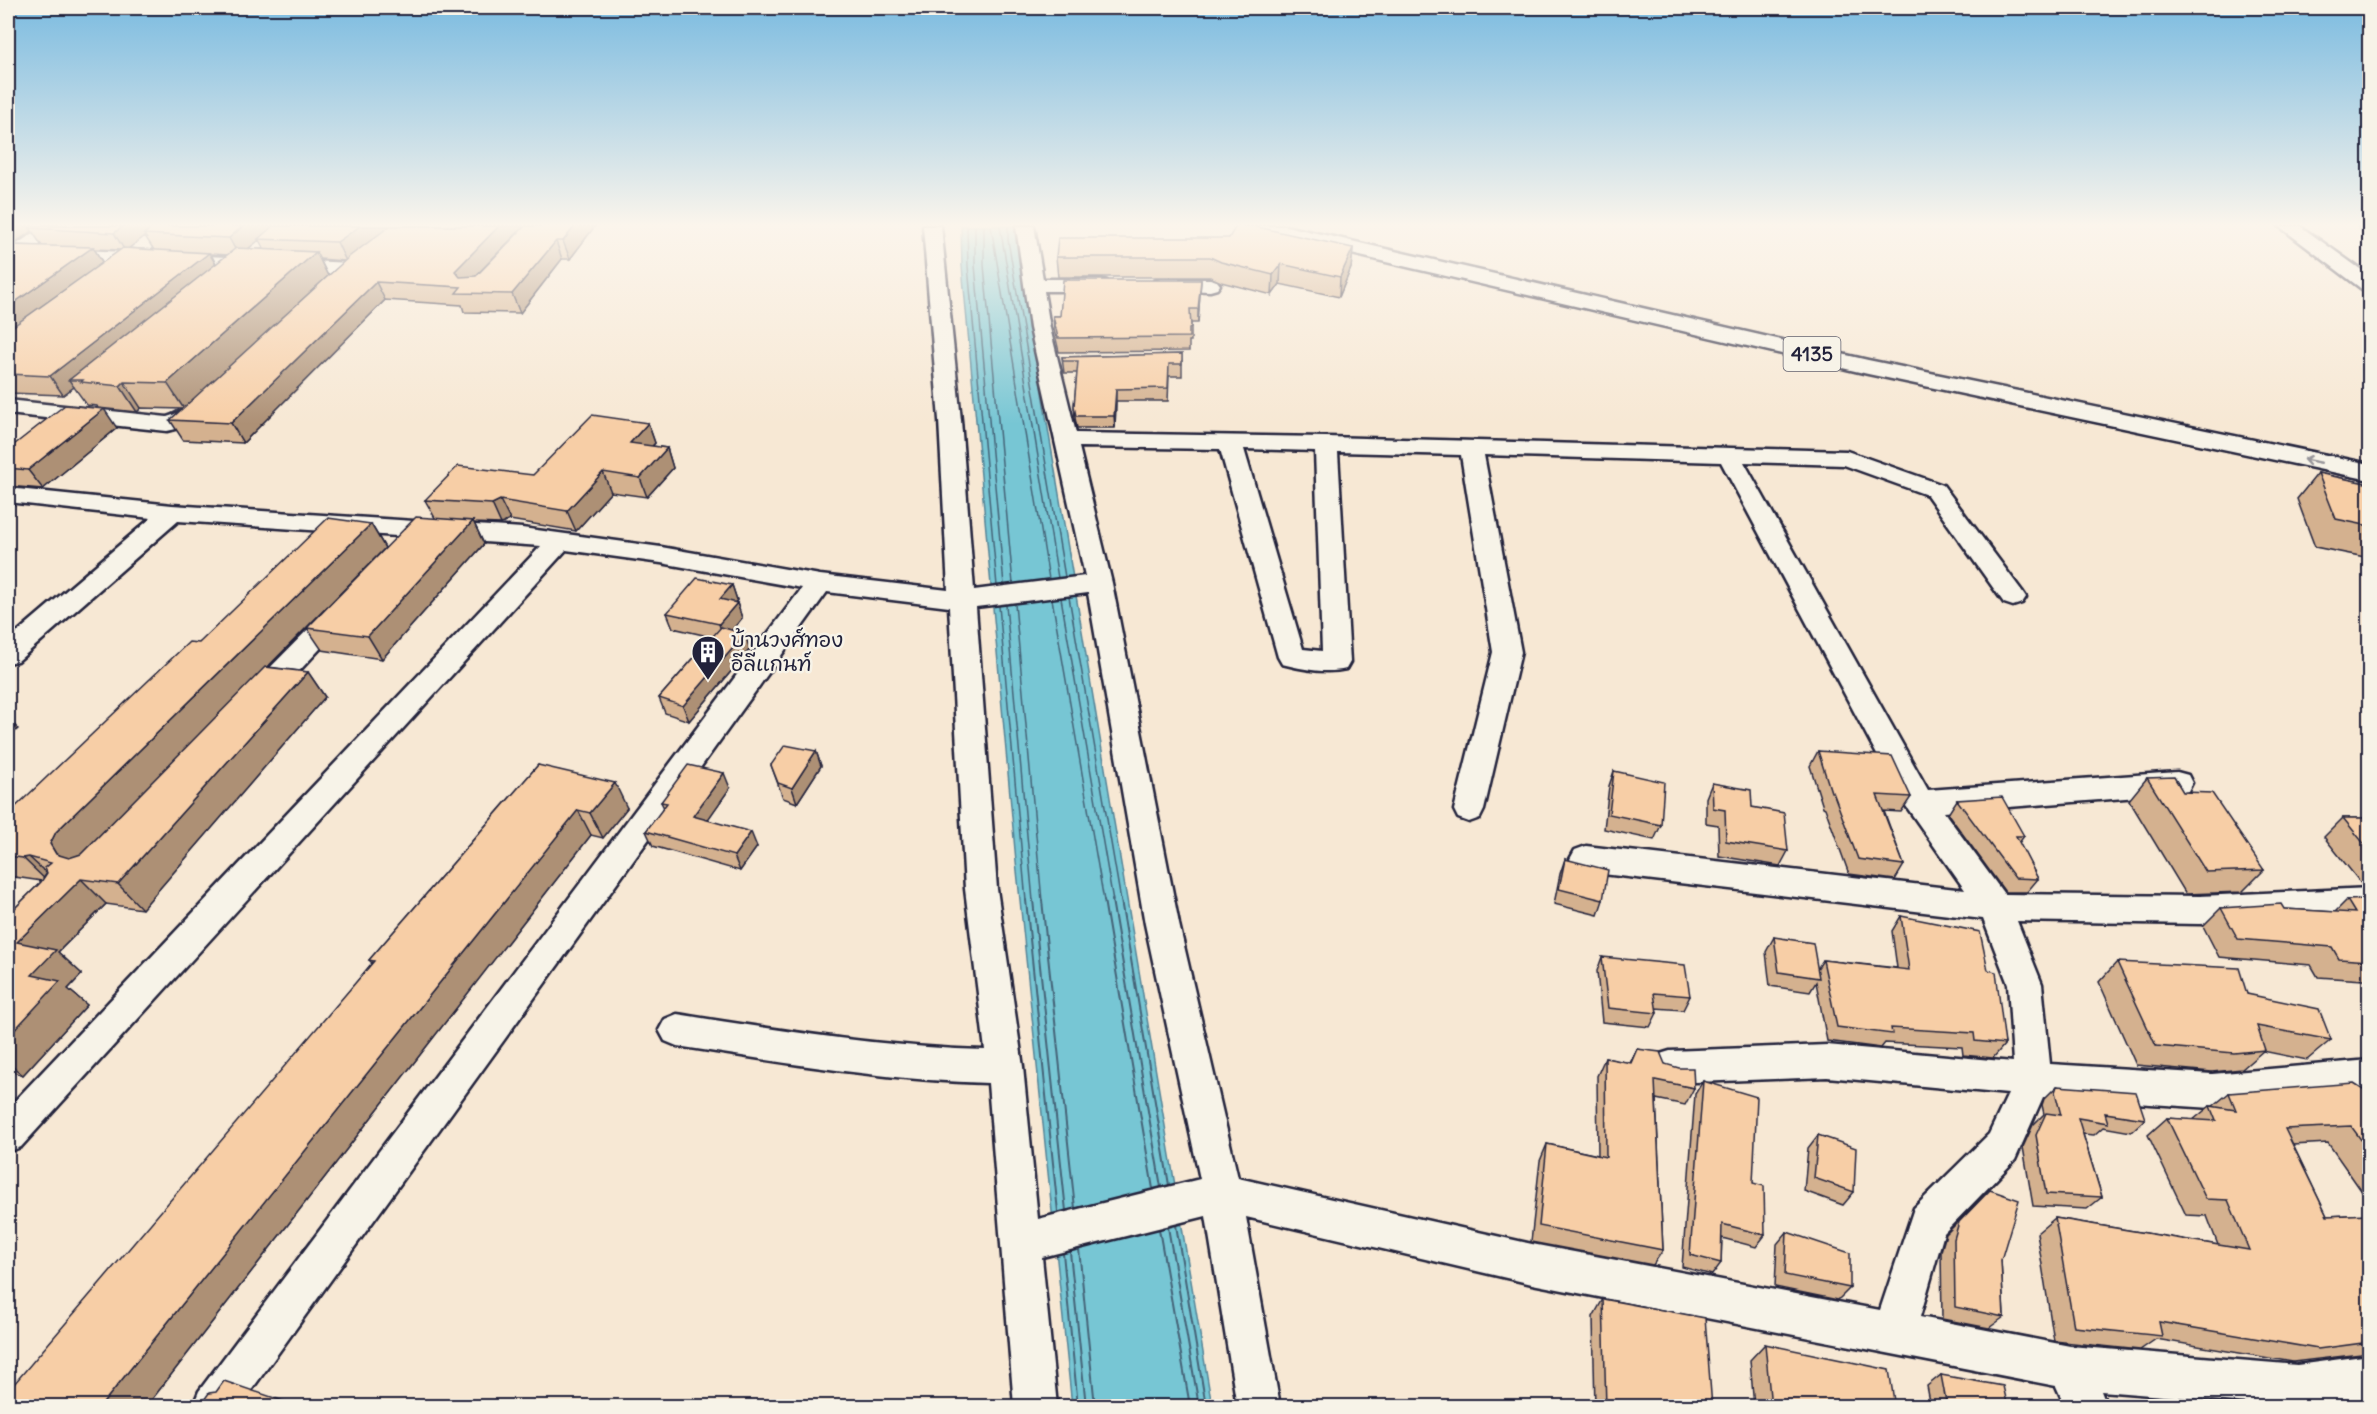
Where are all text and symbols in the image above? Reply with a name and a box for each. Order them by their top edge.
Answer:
road number: 4135 [1784,337,1840,371]
one-way arrow [2303,455,2322,466]
place label: บ้านวงศ์ทอง อีลีแกนท์ [731,626,843,677]
building icon: บ้านวงศ์ทอง อีลีแกนท์ [690,634,726,681]

